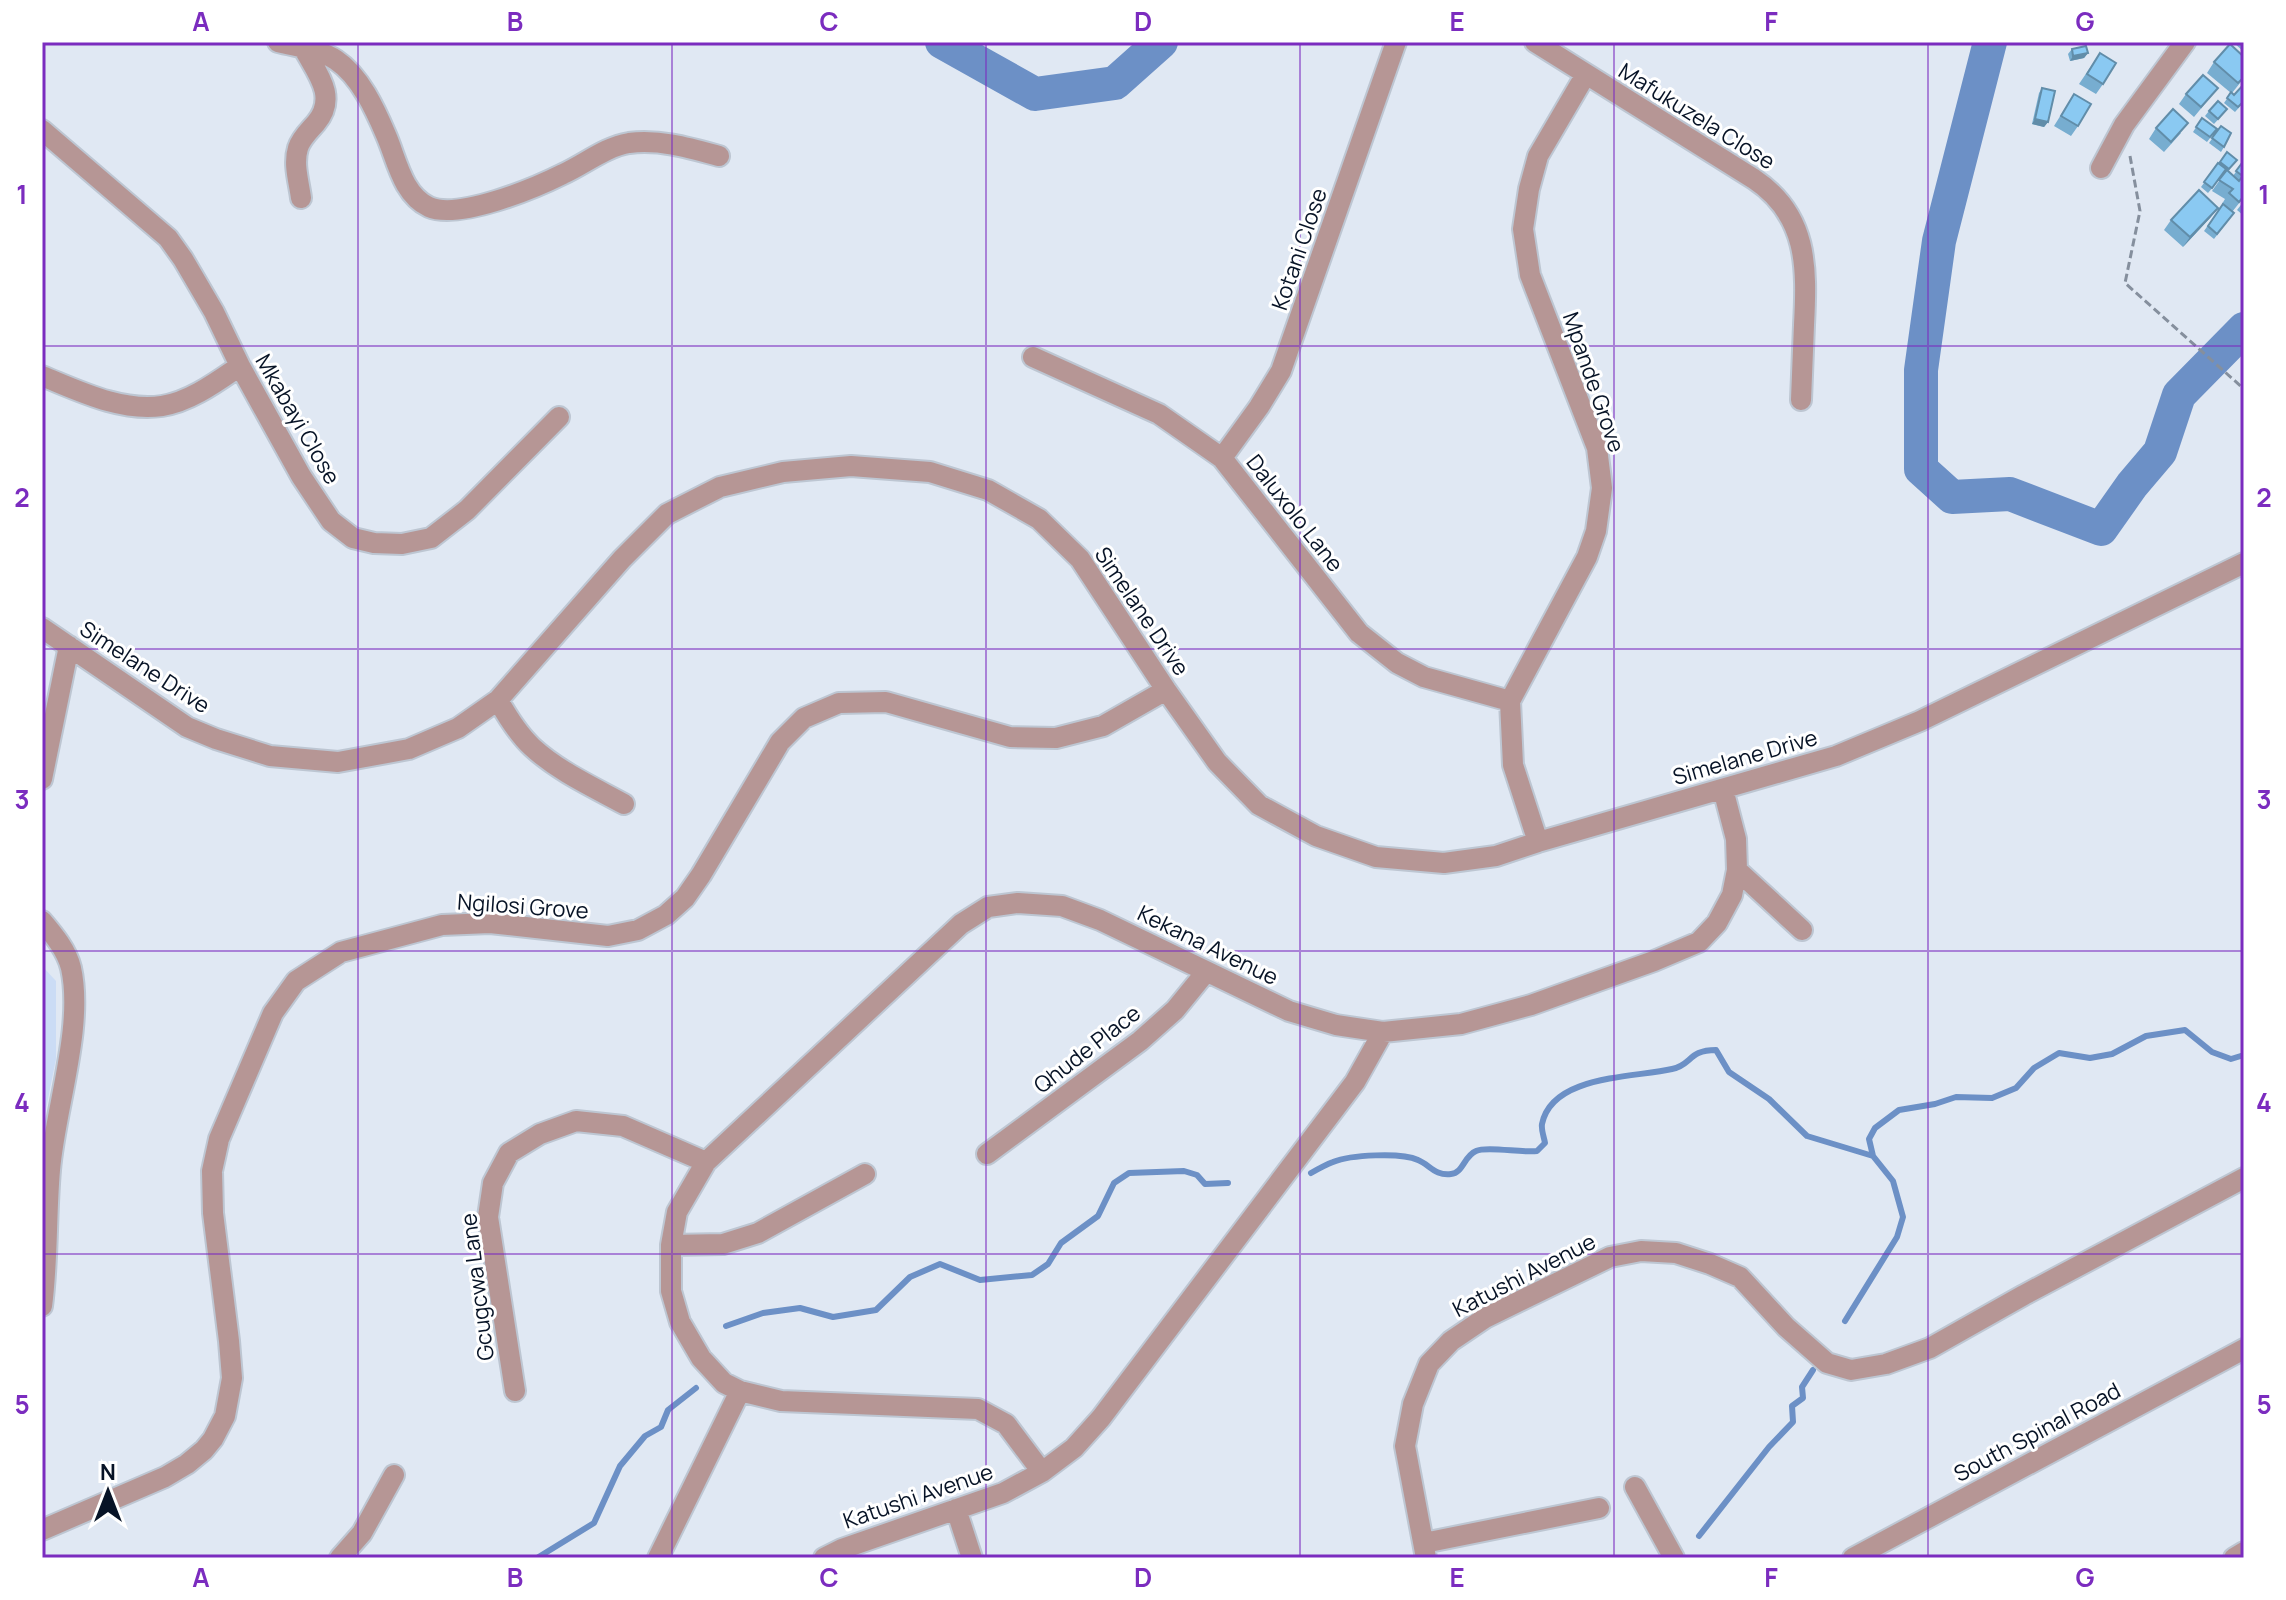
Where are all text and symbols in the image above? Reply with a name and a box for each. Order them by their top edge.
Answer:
text: A [192,3,210,39]
text: B [507,3,523,39]
text: C [819,3,839,39]
text: D [1134,3,1152,39]
text: E [1449,3,1465,39]
text: F [1764,3,1778,39]
text: G [2075,3,2095,39]
street label: Mafukuzela Close [1613,56,1781,176]
text: 1 [16,176,28,212]
text: 1 [2258,176,2270,212]
street label: Kotani Close [1264,184,1334,314]
street label: Mpande Grove [1556,308,1632,456]
street label: Mkabayi Close [249,348,347,490]
street label: Daluxolo Lane [1240,448,1350,578]
text: 2 [14,479,30,515]
text: 2 [2256,479,2272,515]
street label: Simelane Drive [1088,541,1196,681]
street label: Simelane Drive [74,614,216,720]
street label: Simelane Drive [1669,722,1821,792]
text: 3 [14,781,30,817]
text: 3 [2256,781,2272,817]
street label: Ngilosi Grove [456,886,590,926]
street label: Kekana Avenue [1133,898,1284,992]
street label: Qhude Place [1027,998,1147,1100]
text: 4 [14,1084,30,1120]
text: 4 [2256,1084,2272,1120]
street label: Gcugcwa Lane [453,1212,501,1362]
street label: Katushi Avenue [1447,1226,1601,1324]
street label: South Spinal Road [1948,1375,2126,1489]
text: 5 [14,1386,30,1422]
text: 5 [2256,1386,2272,1422]
north arrow [68,1452,148,1532]
street label: Katushi Avenue [839,1456,997,1536]
text: N [100,1457,116,1487]
text: A [192,1559,210,1595]
text: B [507,1559,523,1595]
text: C [819,1559,839,1595]
text: D [1134,1559,1152,1595]
text: E [1449,1559,1465,1595]
text: F [1764,1559,1778,1595]
text: G [2075,1559,2095,1595]

